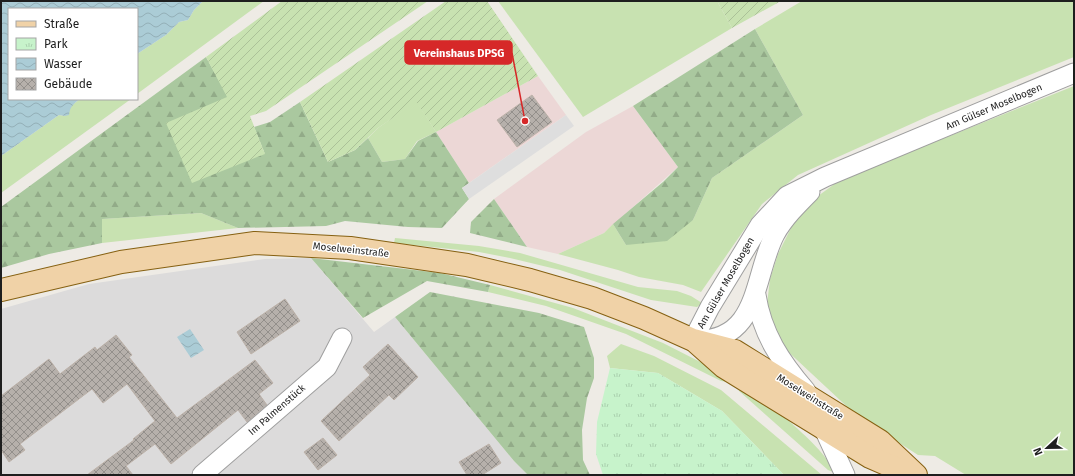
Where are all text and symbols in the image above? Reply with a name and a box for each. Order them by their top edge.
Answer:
legend [8,8,138,100]
text: Straße [44,17,79,31]
text: Park [44,37,68,51]
callout: Vereinshaus DPSG [405,41,512,64]
text: Vereinshaus DPSG [413,47,504,60]
text: Wasser [44,57,83,71]
text: Gebäude [44,77,92,91]
street label: Am Gülser Moselbogen [944,81,1044,133]
street label: Am Gülser Moselbogen [695,235,757,331]
street label: Moselweinstraße [312,240,390,260]
street label: Moselweinstraße [774,372,846,422]
street label: Im Palmenstück [246,381,309,438]
north arrow [1027,428,1067,468]
text: N [1031,446,1046,457]

